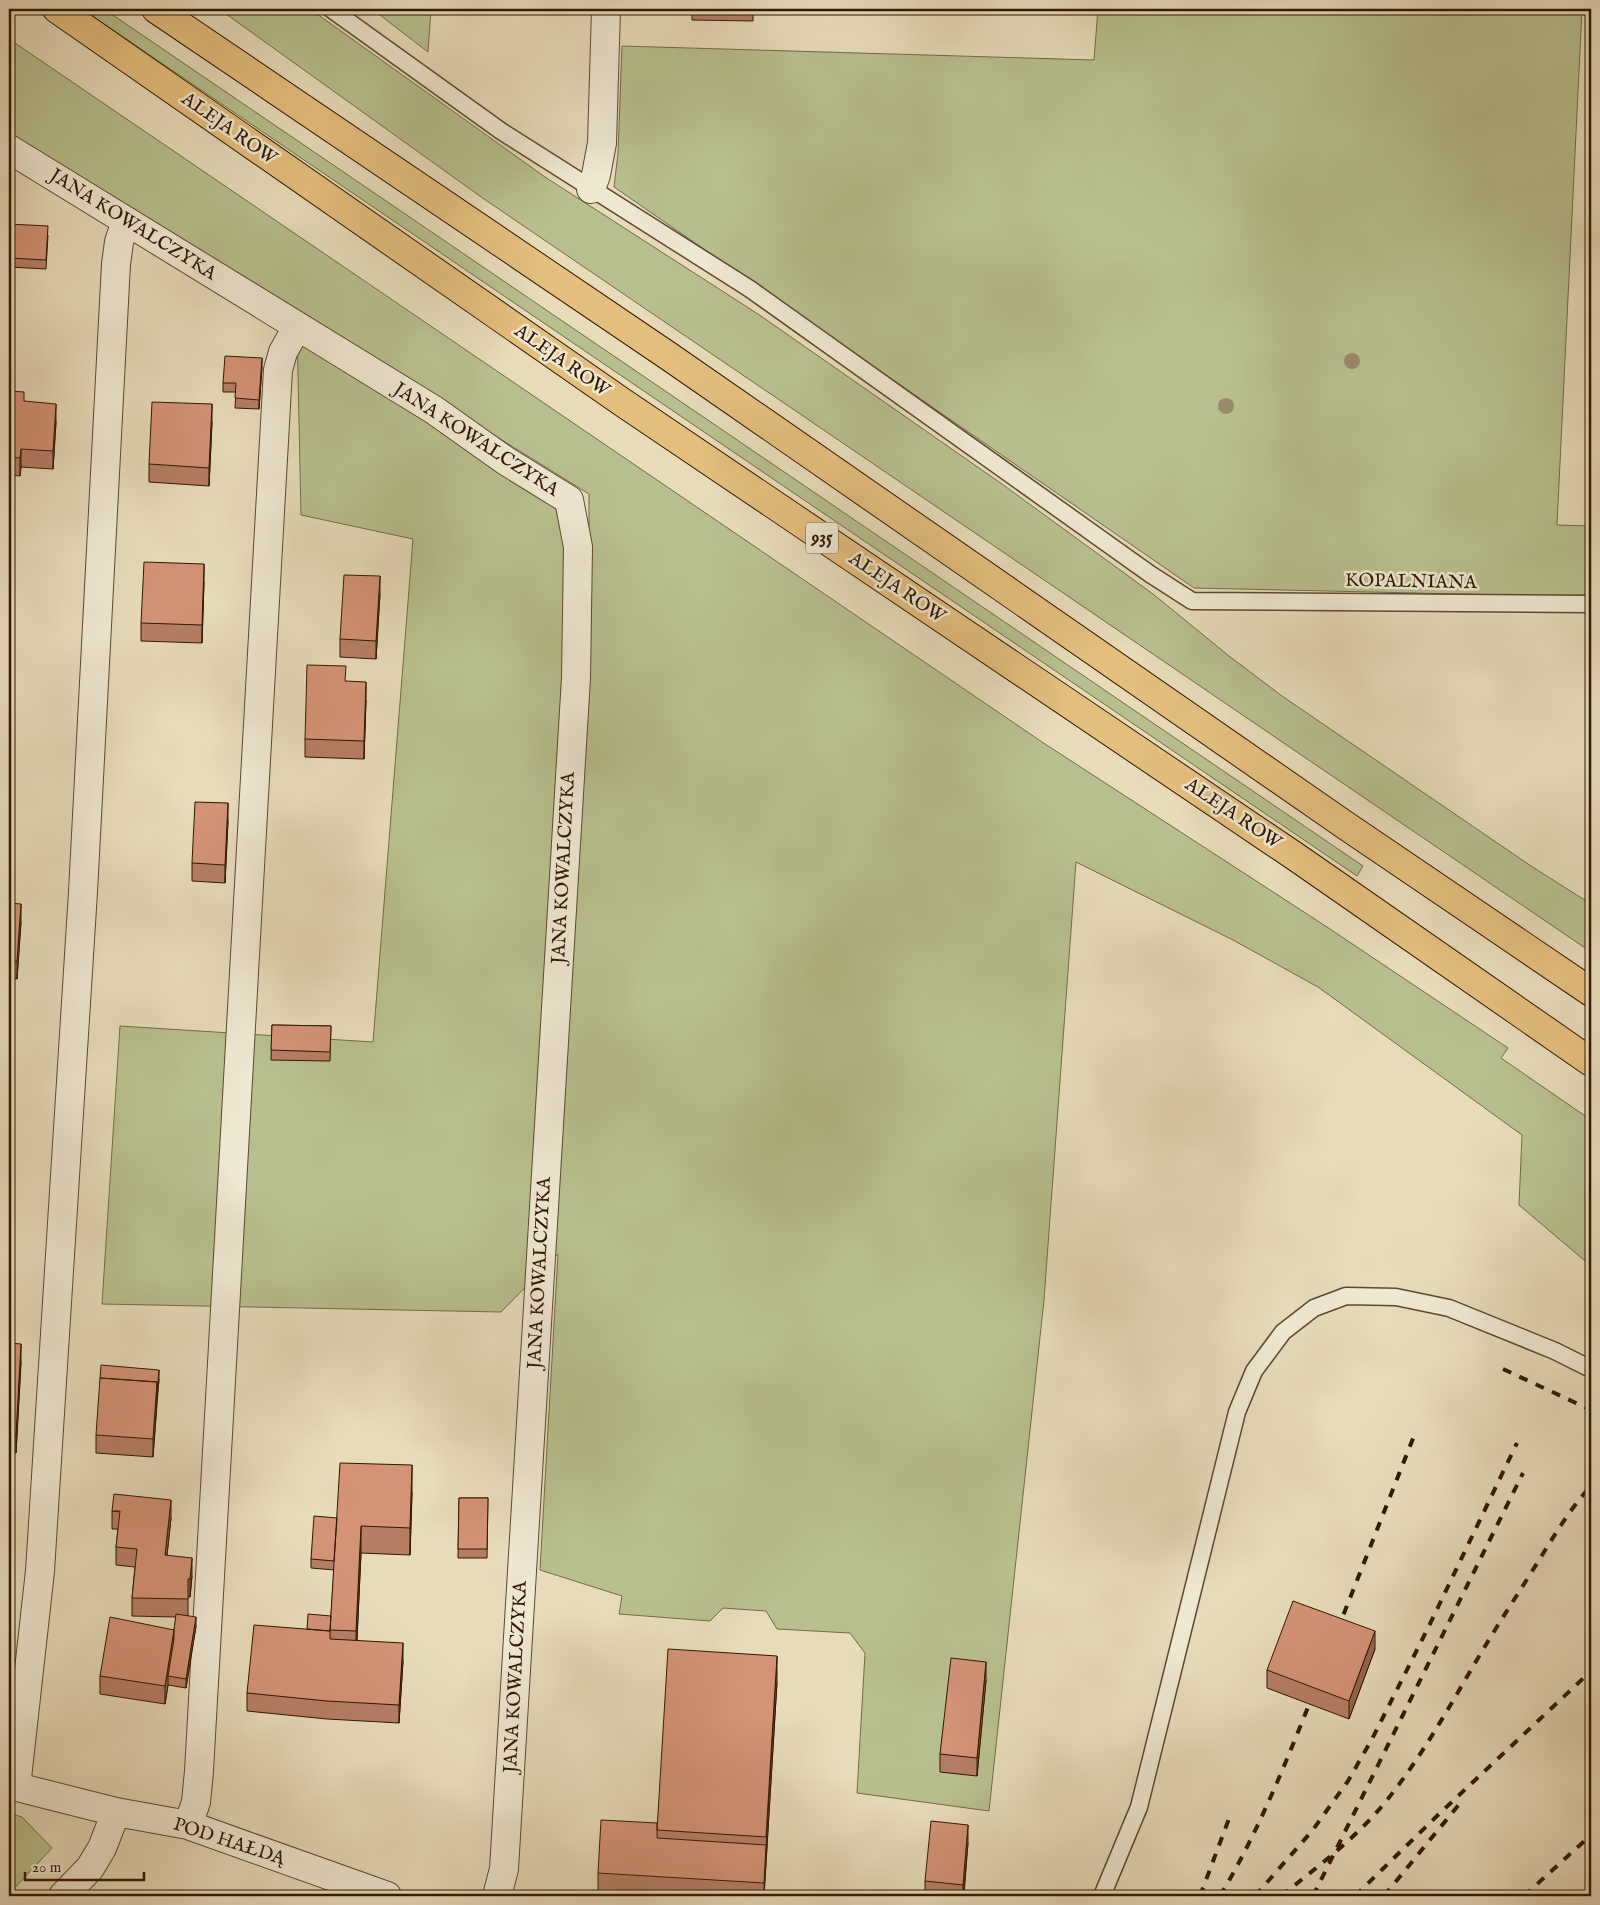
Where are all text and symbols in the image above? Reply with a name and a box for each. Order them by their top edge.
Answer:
street label: ALEJA ROW [176,87,282,171]
street label: JANA KOWALCZYKA [43,163,222,287]
street label: ALEJA ROW [509,319,615,403]
street label: JANA KOWALCZYKA [387,376,564,503]
road number: 935 [806,522,838,554]
street label: ALEJA ROW [843,546,951,630]
street label: KOPALNIANA [1345,569,1478,595]
street label: JANA KOWALCZYKA [547,770,581,967]
street label: ALEJA ROW [1179,772,1287,856]
street label: JANA KOWALCZYKA [523,1175,557,1372]
street label: JANA KOWALCZYKA [499,1579,533,1776]
street label: POD HAŁDĄ [170,1813,289,1872]
scale bar [25,1850,144,1882]
text: 20 m [32,1858,62,1877]

